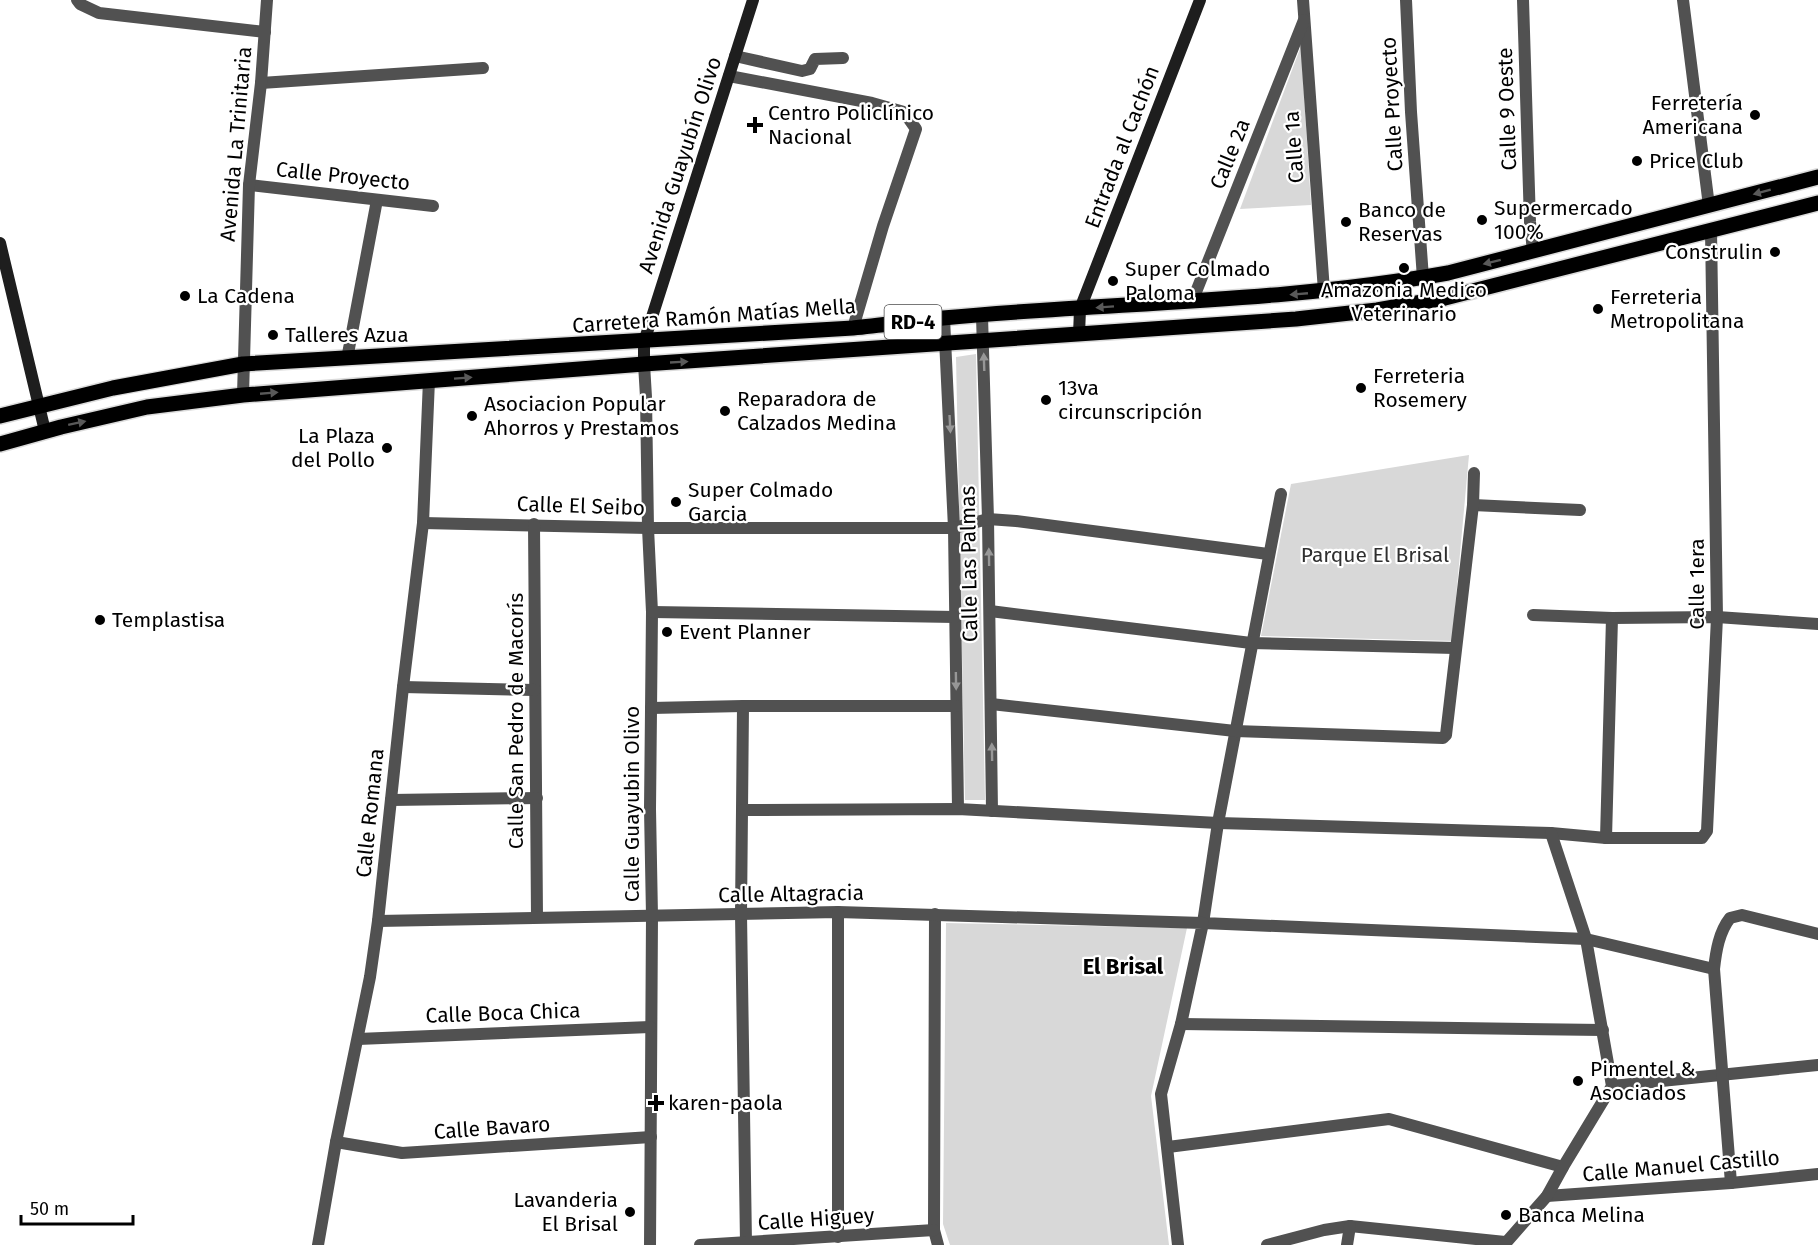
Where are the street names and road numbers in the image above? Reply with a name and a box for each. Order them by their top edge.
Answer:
street label: Calle Proyecto [1375,36,1409,172]
street label: Avenida La Trinitaria [215,45,257,243]
street label: Calle 9 Oeste [1492,47,1522,171]
street label: Avenida Guayubín Olivo [633,53,727,277]
street label: Entrada al Cachón [1079,62,1165,232]
street label: Calle 1a [1279,110,1309,184]
street label: Calle 2a [1204,115,1256,193]
street label: Calle Proyecto [275,156,411,196]
street label: Carretera Ramón Matías Mella [571,293,857,339]
road number: RD-4 [884,305,942,339]
street label: Calle Las Palmas [955,485,983,642]
street label: Calle El Seibo [516,491,646,521]
street label: Calle 1era [1684,538,1710,630]
street label: Calle San Pedro de Macorís [503,592,529,849]
street label: Calle Guayubin Olivo [619,706,645,902]
street label: Calle Romana [350,747,390,879]
street label: Calle Altagracia [718,880,864,908]
street label: Calle Boca Chica [425,997,581,1029]
street label: Calle Bavaro [433,1111,551,1145]
street label: Calle Manuel Castillo [1581,1144,1781,1188]
street label: Calle Higuey [757,1202,876,1236]

